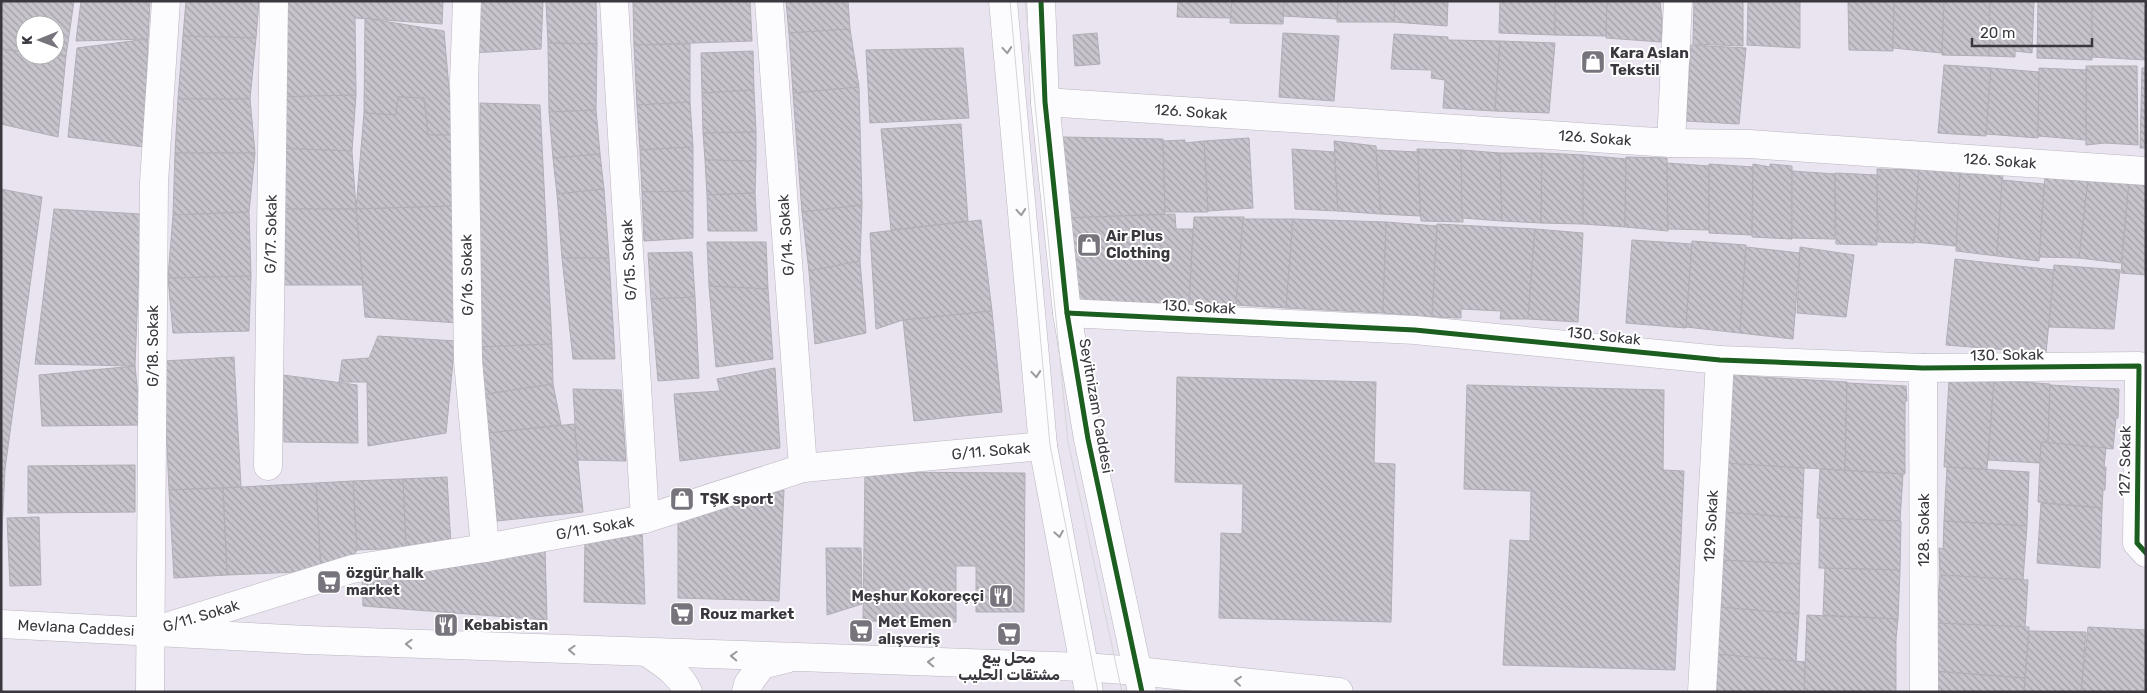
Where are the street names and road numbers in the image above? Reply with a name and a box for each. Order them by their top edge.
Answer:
street label: 126. Sokak [1154,100,1228,124]
street label: 126. Sokak [1558,126,1632,150]
street label: 126. Sokak [1963,149,2037,173]
street label: G/14. Sokak [774,193,798,276]
street label: G/17. Sokak [261,194,281,274]
street label: G/15. Sokak [618,219,640,301]
street label: G/16. Sokak [457,234,477,316]
street label: 130. Sokak [1162,296,1237,318]
street label: G/18. Sokak [144,305,162,387]
street label: 130. Sokak [1566,323,1642,349]
street label: Seyitnizam Caddesi [1075,337,1117,475]
street label: 130. Sokak [1970,345,2044,365]
street label: 127. Sokak [2115,425,2135,497]
street label: G/11. Sokak [951,439,1031,463]
street label: 129. Sokak [1700,489,1722,563]
street label: 128. Sokak [1915,493,1933,567]
street label: G/11. Sokak [555,512,636,544]
street label: G/11. Sokak [161,596,242,636]
street label: Mevlana Caddesi [17,616,135,640]

